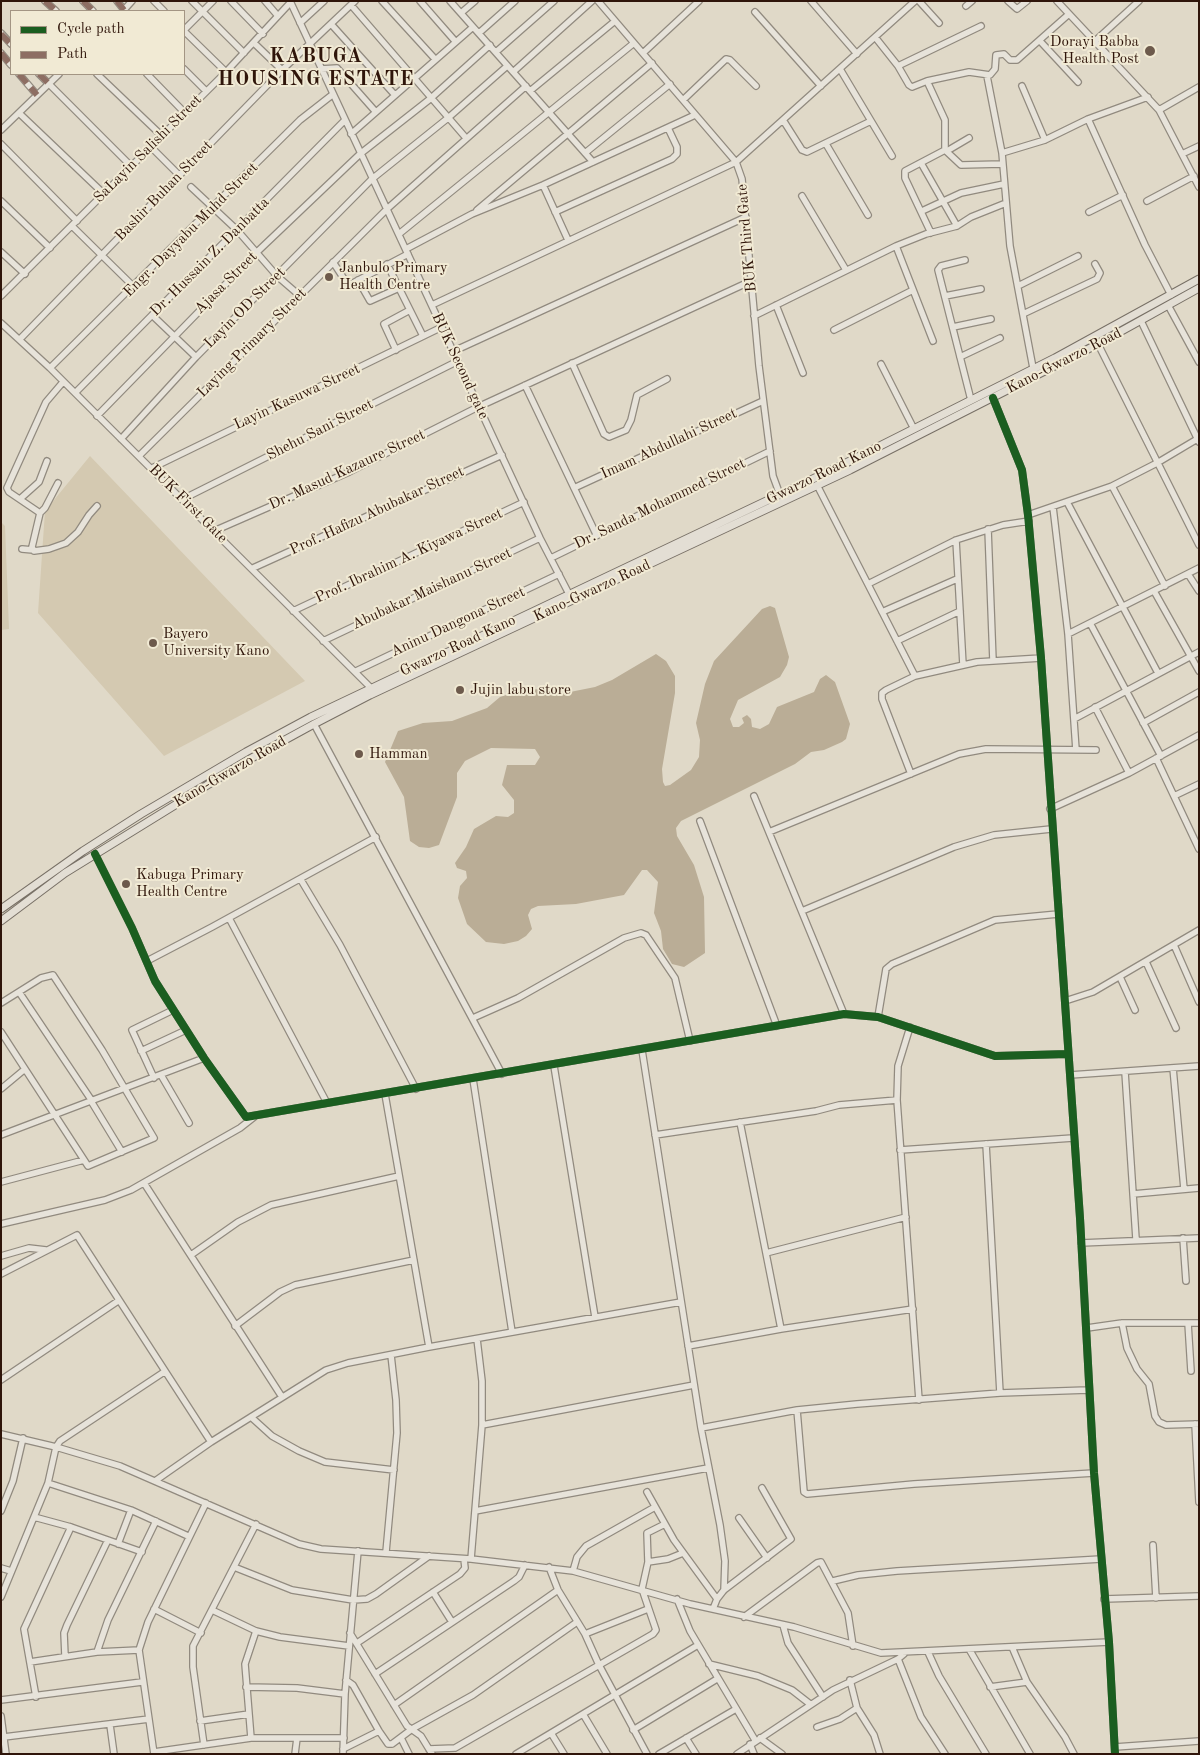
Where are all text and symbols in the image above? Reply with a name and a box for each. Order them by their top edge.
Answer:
legend [10,10,185,75]
text: Cycle path [57,22,125,37]
place label: Dorayi Babba Health Post [1050,33,1139,68]
marker: Dorayi Babba Health Post [1143,44,1157,58]
district label: KABUGA HOUSING ESTATE [216,45,416,92]
text: Path [57,47,87,62]
street label: SaLayin Salishi Street [90,91,206,207]
street label: Bashir Buhan Street [111,137,217,245]
street label: Engr. Dayyabu Muhd Street [120,159,262,301]
street label: BUK Third Gate [733,183,761,293]
street label: Dr. Hussain Z. Danbatta [147,194,273,320]
street label: Ajasa Street [191,248,261,318]
place label: Janbulo Primary Health Centre [339,259,448,294]
street label: Layin OD Street [201,264,289,352]
marker: Janbulo Primary Health Centre [323,271,335,283]
street label: Laying Primary Street [194,285,310,401]
street label: BUK Second gate [427,310,493,422]
street label: Kano-Gwarzo Road [1003,324,1125,398]
street label: Layin Kasuwa Street [231,360,363,434]
street label: Shehu Sani Street [264,395,376,465]
street label: Imam Abdullahi Street [598,405,740,483]
street label: Dr. Masud Kazaure Street [266,426,428,514]
street label: Gwarzo Road Kano [764,437,884,509]
street label: Dr. Sanda Mohammed Street [571,455,749,553]
street label: BUK First Gate [145,461,231,547]
street label: Prof. Hafizu Abubakar Street [287,463,467,559]
street label: Prof. Ibrahim A. Kiyawa Street [312,505,506,607]
street label: Abubakar Maishanu Street [349,544,515,634]
street label: Kano-Gwarzo Road [531,556,653,626]
street label: Aninu Dangona Street [388,583,528,661]
street label: Gwarzo Road Kano [397,611,519,681]
place label: Bayero University Kano [163,625,269,660]
marker: Bayero University Kano [147,637,159,649]
place label: Jujin labu store [470,681,571,699]
marker: Jujin labu store [454,684,466,696]
street label: Kano-Gwarzo Road [170,732,290,812]
place label: Hamman [369,745,428,763]
marker: Hamman [353,748,365,760]
place label: Kabuga Primary Health Centre [136,866,244,901]
marker: Kabuga Primary Health Centre [120,878,132,890]

